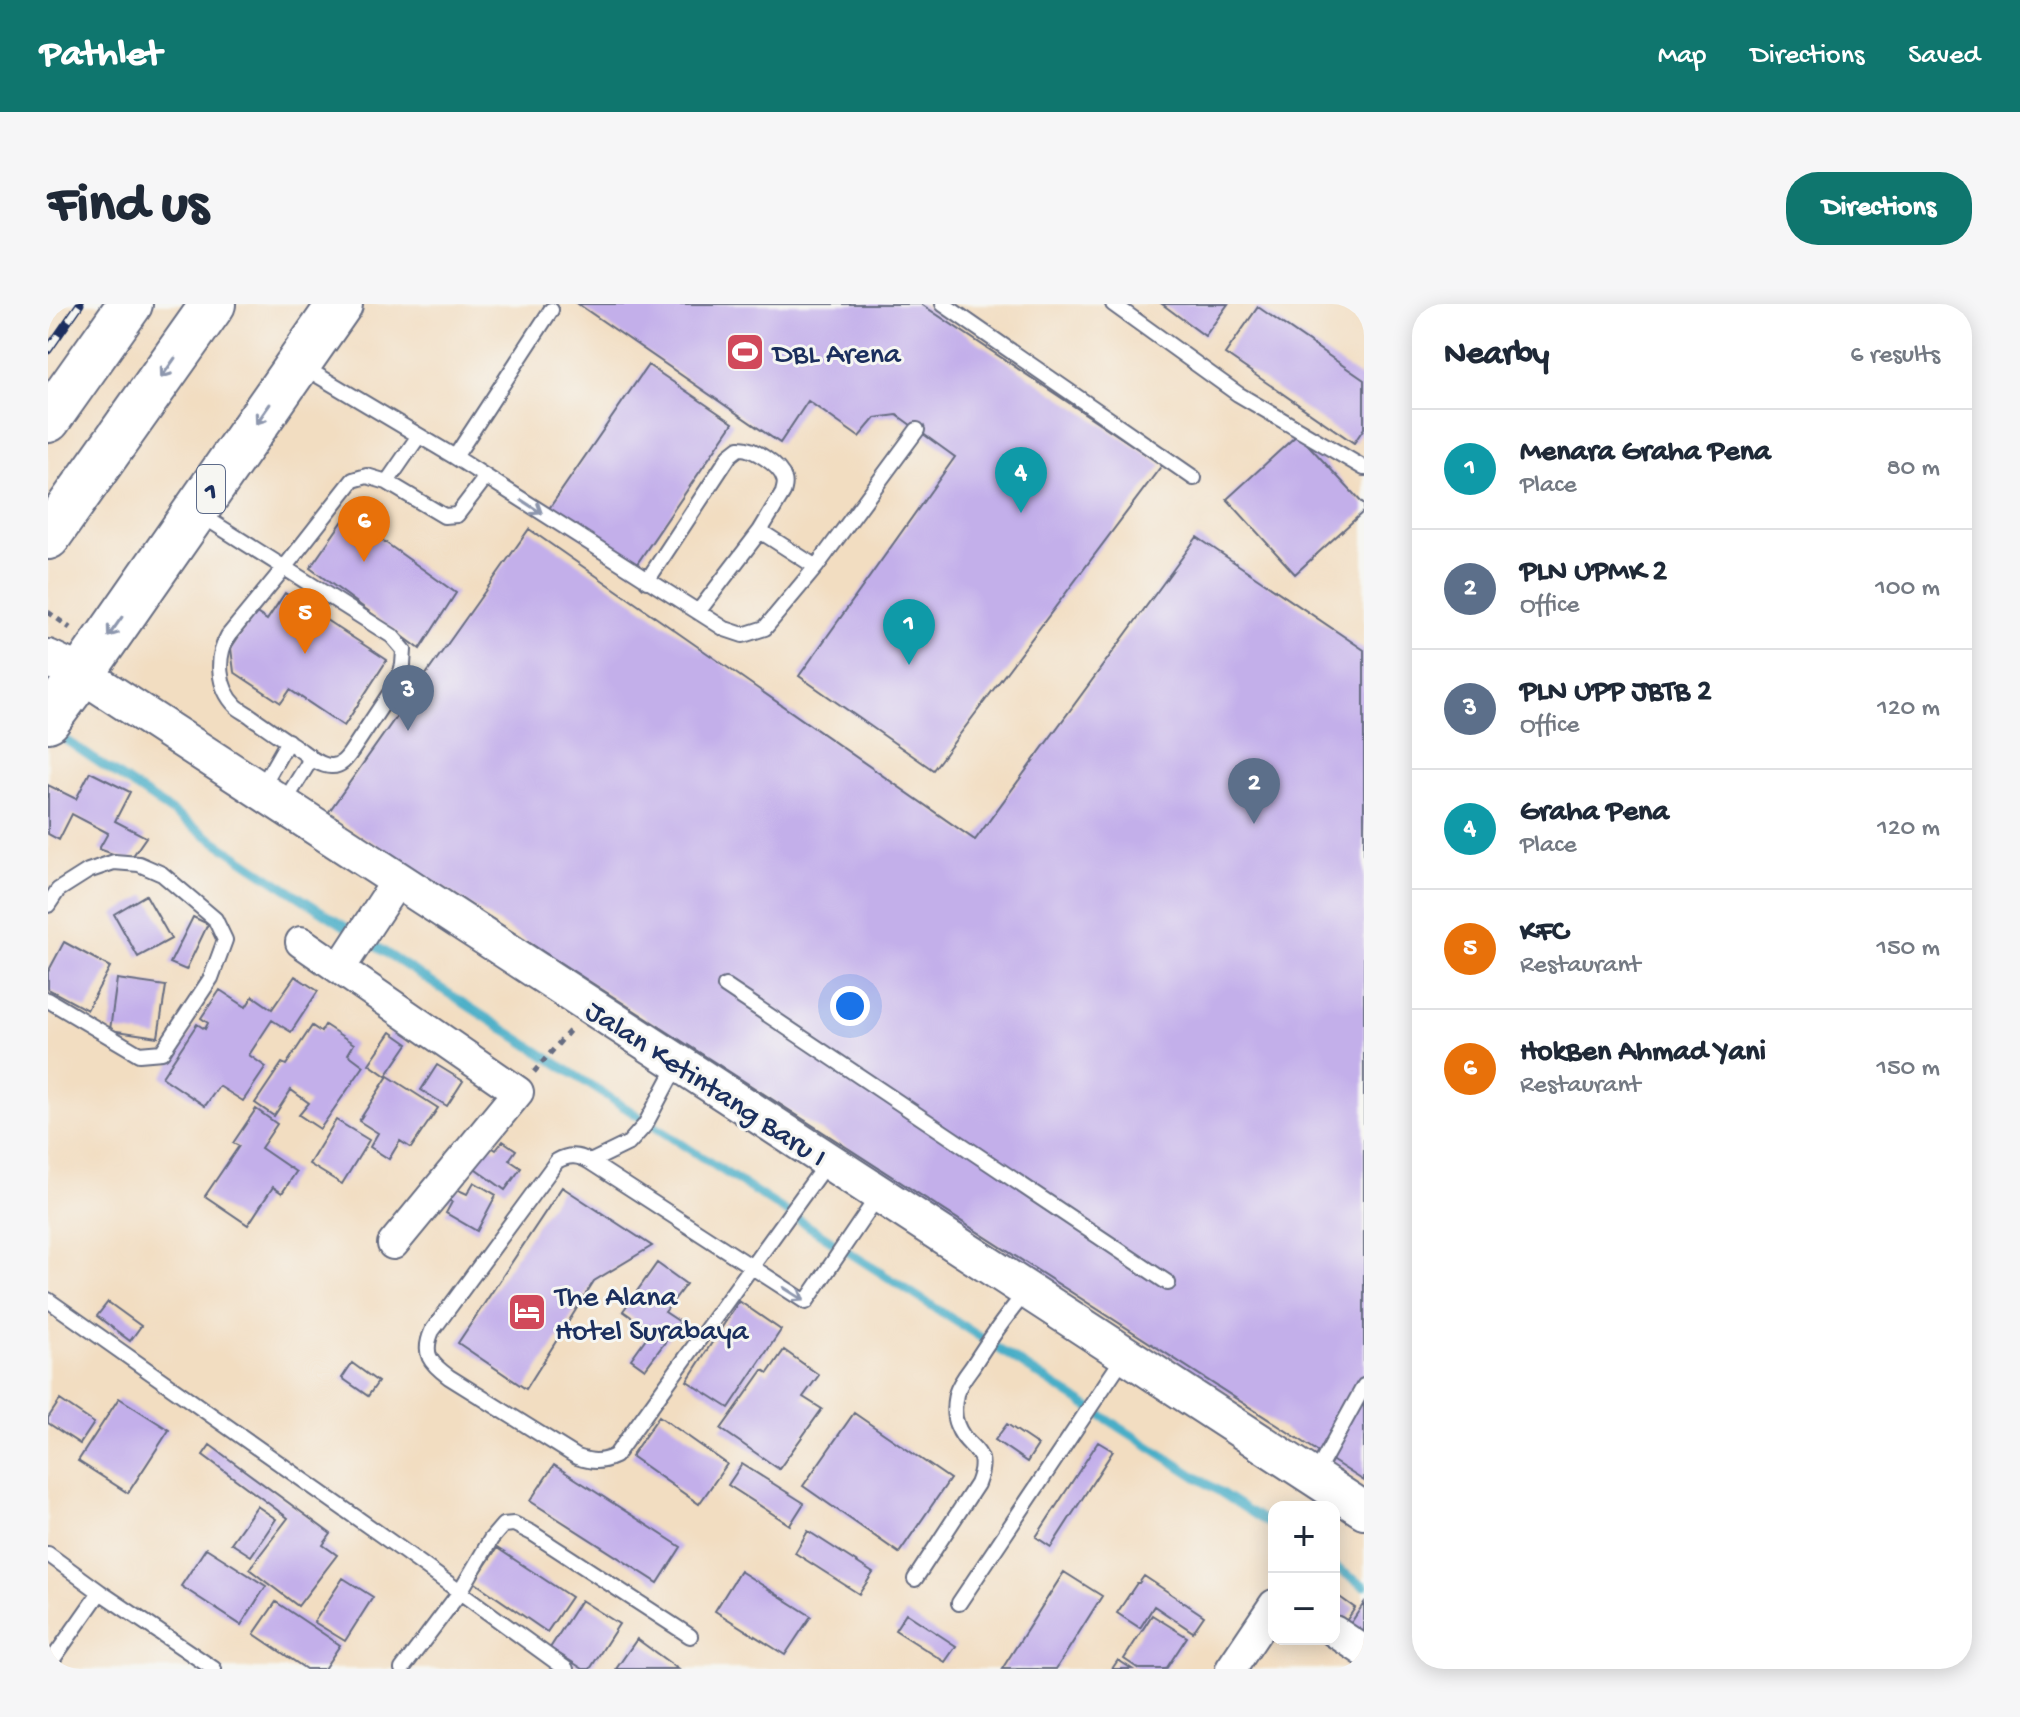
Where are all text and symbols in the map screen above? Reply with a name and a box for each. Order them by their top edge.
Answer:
text: Pathlet [40,34,161,78]
text: Map [1658,40,1706,73]
text: Directions [1750,40,1864,73]
text: Saved [1908,40,1980,73]
button: Directions [1786,172,1972,245]
text: Find us [48,175,208,241]
sports icon: DBL Arena [724,331,766,373]
text: Nearby [1444,336,1549,376]
place label: DBL Arena [771,339,902,374]
text: 6 results [1850,341,1940,372]
one-way arrow [160,356,176,378]
one-way arrow [255,402,271,424]
text: Menara Graha Pena [1520,436,1771,471]
pin: 4 [995,447,1047,513]
text: 1 [1465,454,1475,485]
text: 80 m [1886,454,1940,485]
road number: 1 [197,465,225,513]
text: Place [1520,471,1577,502]
pin: 6 [338,496,390,562]
one-way arrow [521,498,543,515]
text: PLN UPMK 2 [1520,556,1667,591]
text: 2 [1464,574,1476,605]
text: 100 m [1875,574,1940,605]
pin: 5 [279,588,331,654]
text: Office [1520,591,1579,622]
pin: 1 [883,599,935,665]
one-way arrow [107,616,123,638]
pin: 3 [382,665,434,731]
text: PLN UPP JBTB 2 [1520,676,1712,711]
text: 3 [1463,694,1477,725]
text: 120 m [1877,694,1940,725]
text: Office [1520,711,1579,742]
pin: 2 [1228,758,1280,824]
text: Graha Pena [1520,796,1669,831]
text: 4 [1464,814,1476,845]
text: 120 m [1877,814,1940,845]
text: Place [1520,831,1577,862]
text: KFC [1520,916,1568,951]
text: 5 [1463,934,1477,965]
text: 150 m [1876,934,1940,965]
text: Restaurant [1520,951,1640,982]
your location [830,986,870,1026]
street label: Jalan Ketintang Baru I [577,995,832,1177]
text: HokBen Ahmad Yani [1520,1036,1766,1071]
text: 6 [1463,1054,1477,1085]
text: 150 m [1876,1054,1940,1085]
text: Restaurant [1520,1071,1640,1102]
place label: The Alana Hotel Surabaya [553,1282,750,1351]
one-way arrow [783,1286,805,1302]
hotel icon: The Alana Hotel Surabaya [506,1291,548,1333]
map controls [1268,1501,1340,1645]
button: + [1268,1501,1340,1573]
button: − [1268,1573,1340,1645]

